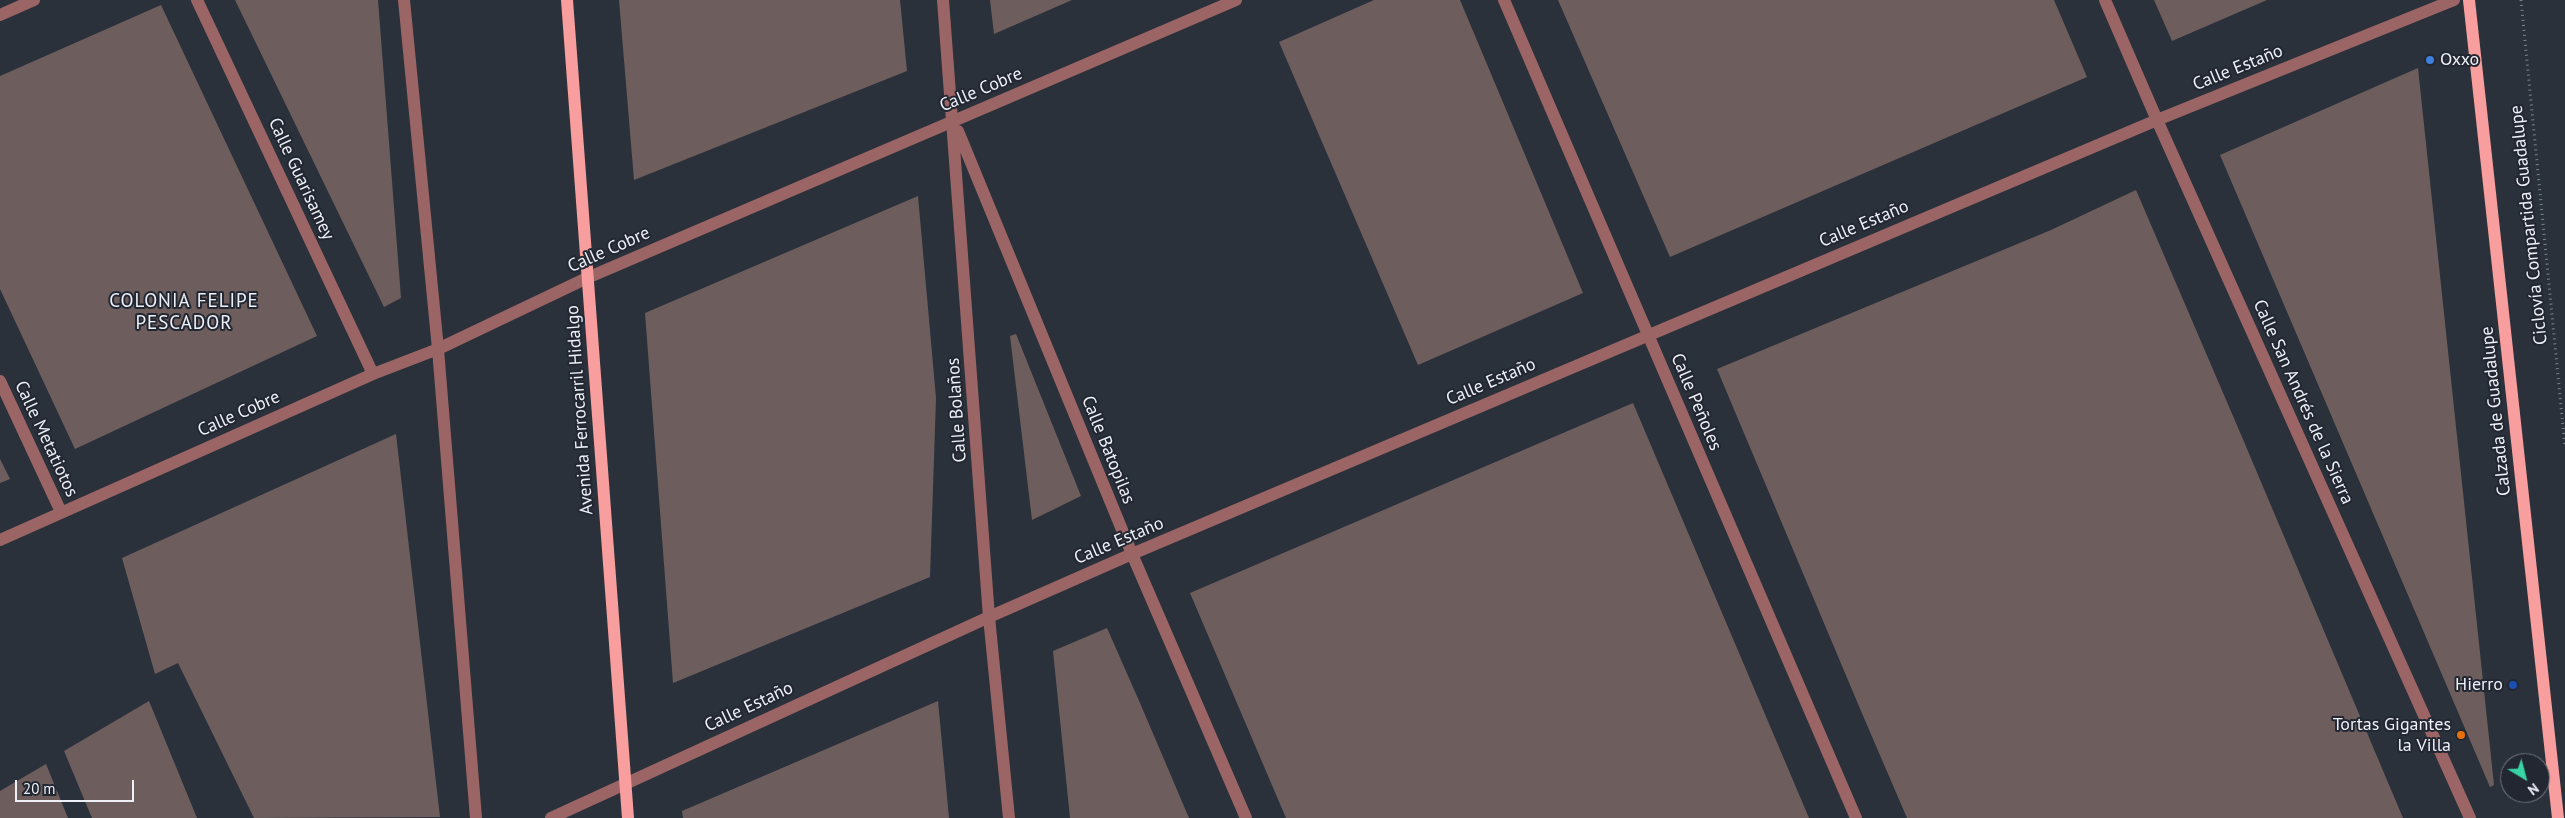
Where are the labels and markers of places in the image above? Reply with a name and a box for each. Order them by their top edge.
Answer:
place label: Oxxo [2440,49,2479,71]
marker: Oxxo [2424,54,2436,66]
place label: Hierro [2455,674,2503,696]
marker: Hierro [2507,679,2519,691]
place label: Tortas Gigantes la Villa [2333,714,2451,756]
marker: Tortas Gigantes la Villa [2455,729,2467,741]

